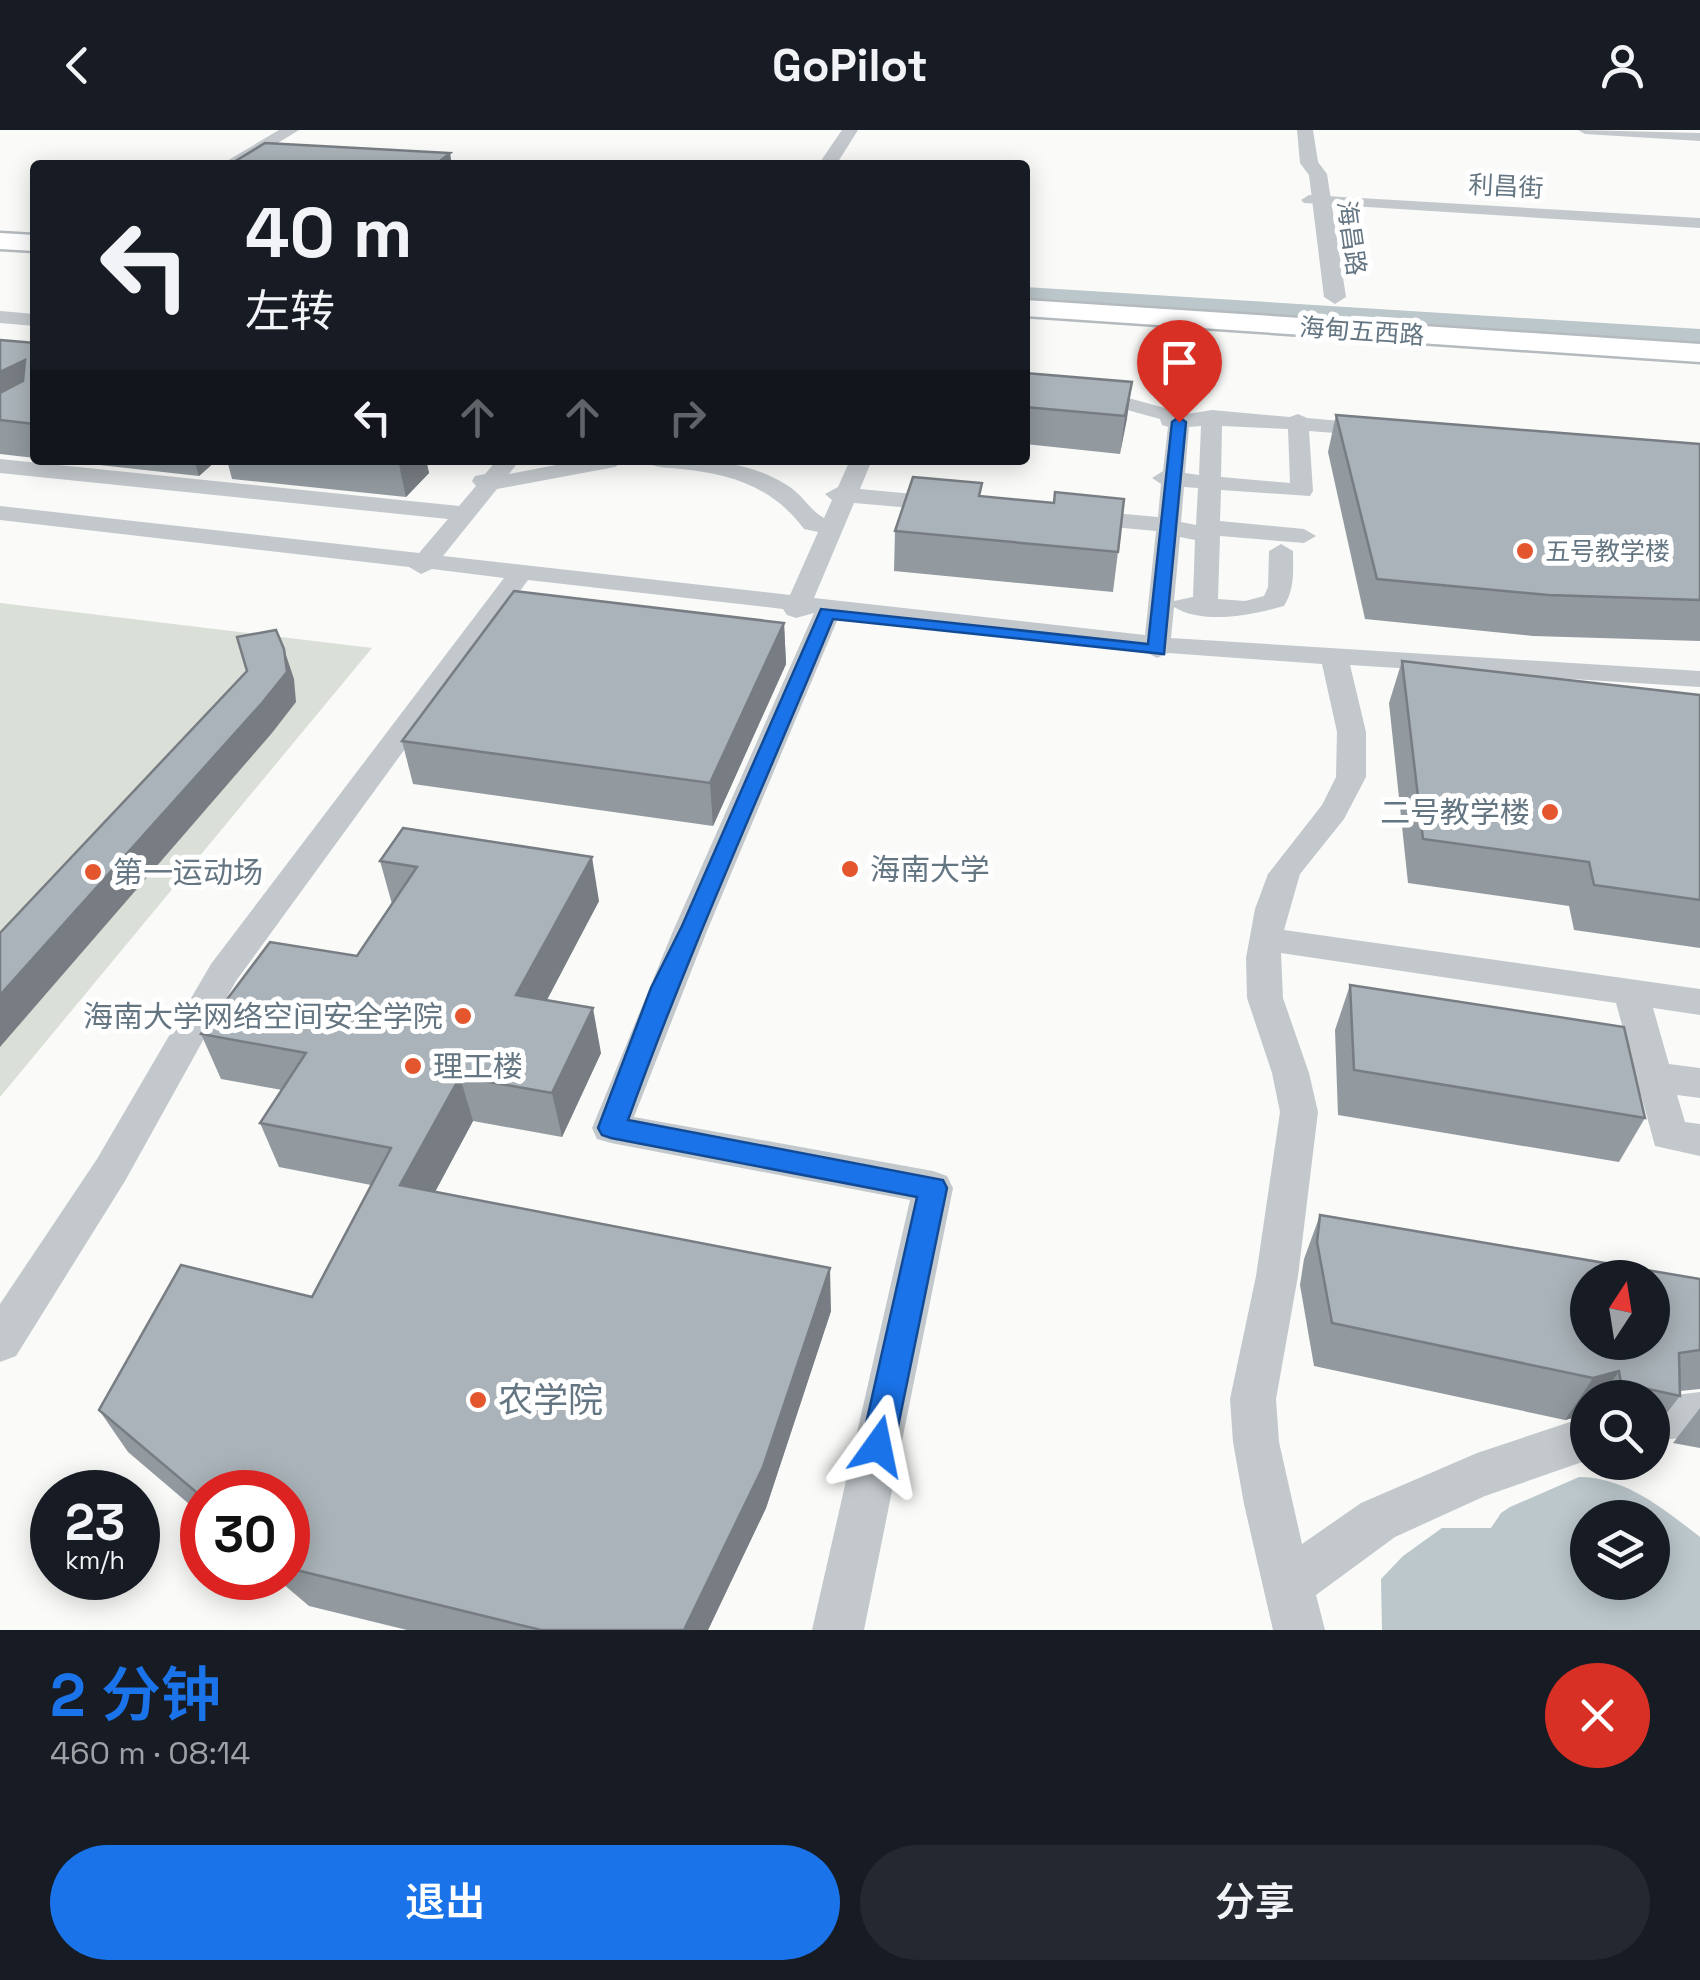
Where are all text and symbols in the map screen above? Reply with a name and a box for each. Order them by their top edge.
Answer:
text: GoPilot [772,37,928,94]
icon: back [50,38,105,93]
icon: person [1595,38,1650,93]
street label: 利昌街 [1468,168,1544,204]
text: 40 m [245,188,412,277]
street label: 海昌路 [1331,199,1373,277]
icon: left [80,200,210,330]
text: 左转 [245,283,335,340]
street label: 海甸五西路 [1299,311,1425,351]
pin [1137,320,1222,423]
icon: arrive [1152,335,1207,390]
icon: left [345,390,400,445]
icon: ahead [450,390,505,445]
icon: ahead [555,390,610,445]
icon: right [660,390,715,445]
place label: 五号教学楼 [1545,535,1670,567]
marker: 五号教学楼 [1514,540,1536,562]
place label: 二号教学楼 [1380,793,1530,832]
marker: 二号教学楼 [1539,801,1561,823]
place label: 海南大学 [870,850,990,889]
place label: 第一运动场 [113,853,263,892]
marker: 海南大学 [839,858,861,880]
marker: 第一运动场 [82,861,104,883]
place label: 海南大学网络空间安全学院 [83,997,443,1036]
marker: 海南大学网络空间安全学院 [452,1005,474,1027]
place label: 理工楼 [433,1047,523,1086]
marker: 理工楼 [402,1055,424,1077]
north arrow [1570,1260,1670,1360]
map controls [1570,1260,1670,1600]
place label: 农学院 [498,1378,603,1422]
button: search [1570,1380,1670,1480]
marker: 农学院 [467,1389,489,1411]
position arrow [826,1394,930,1498]
speed limit sign: 30 [180,1470,310,1600]
text: 23 [65,1491,125,1555]
button: layers [1570,1500,1670,1600]
text: km/h [65,1544,125,1576]
text: 2 分钟 [50,1657,221,1734]
button: close [1545,1663,1650,1768]
text: 460 m · 08:14 [50,1733,250,1773]
button: 退出 [50,1845,840,1960]
button: 分享 [860,1845,1650,1960]

